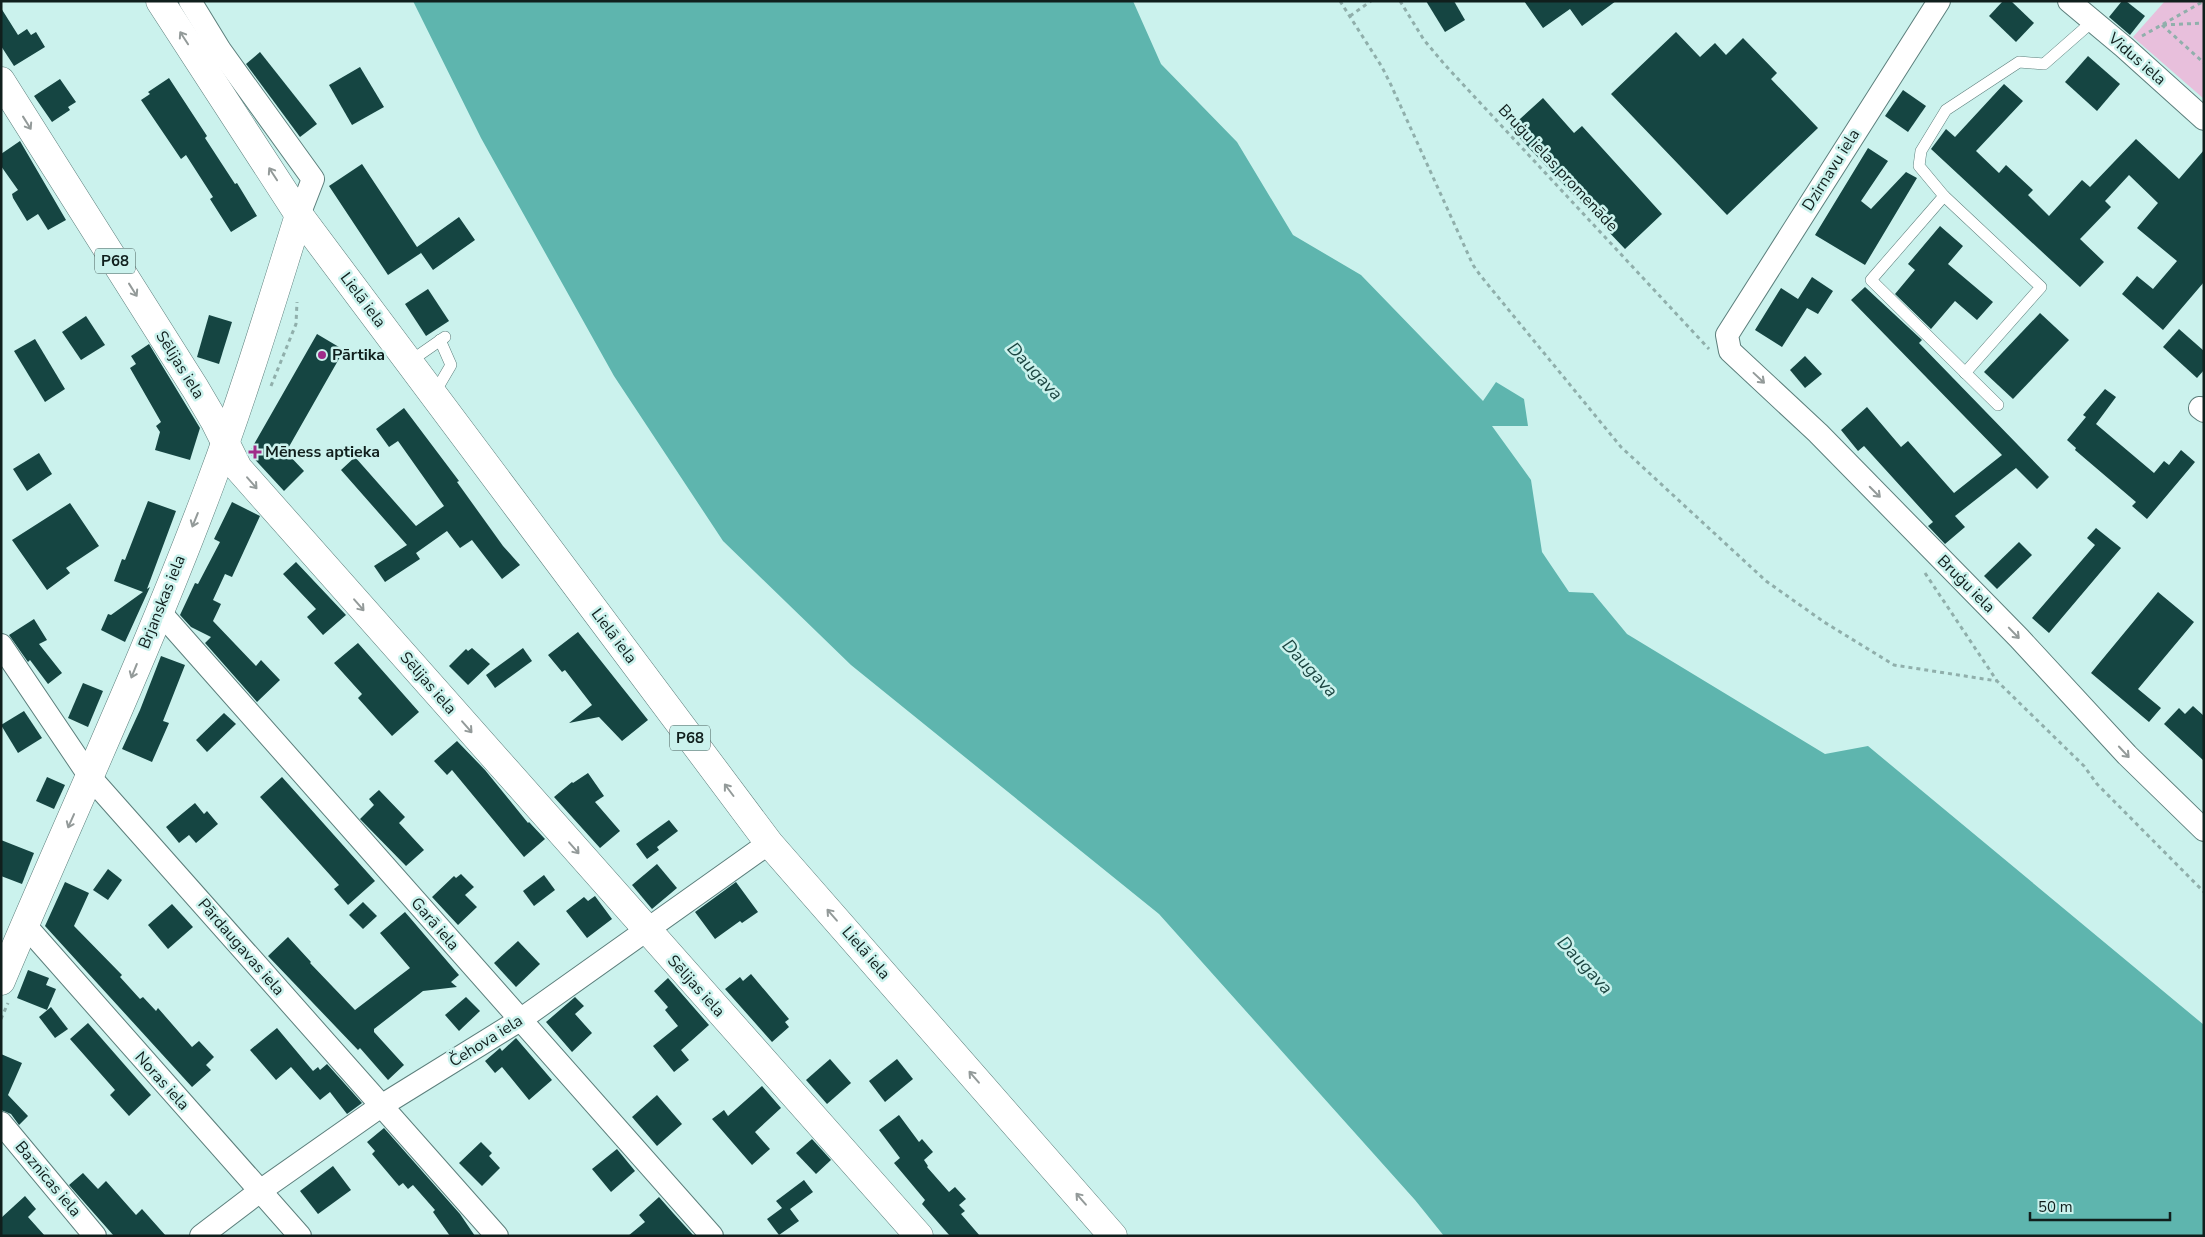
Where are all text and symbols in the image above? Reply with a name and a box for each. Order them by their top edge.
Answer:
street label: Vidus iela [2103,27,2171,90]
one-way arrow [179,31,189,45]
street label: Bruģu ielas promenāde [1493,100,1623,236]
one-way arrow [23,115,33,129]
street label: Dzirnavu iela [1797,125,1865,215]
one-way arrow [267,167,278,181]
road number: P68 [95,248,135,274]
street label: Lielā iela [335,268,391,332]
one-way arrow [128,282,138,296]
street label: Sēlijas iela [150,327,210,403]
water label: Daugava [1002,337,1068,405]
place label: Pārtika [332,344,385,366]
marker: Pārtika [316,349,328,361]
one-way arrow [1753,372,1766,384]
place label: Mēness aptieka [265,441,380,463]
marker: Mēness aptieka [249,446,261,458]
one-way arrow [246,476,257,489]
one-way arrow [1869,485,1881,498]
one-way arrow [190,513,199,528]
street label: Bruģu iela [1932,550,2000,618]
street label: Brjanskas iela [133,552,191,652]
one-way arrow [353,598,365,611]
street label: Lielā iela [586,604,642,668]
one-way arrow [2007,626,2019,638]
water label: Daugava [1277,634,1343,702]
street label: Sēlijas iela [395,647,461,719]
one-way arrow [128,663,138,678]
one-way arrow [461,720,472,733]
road number: P68 [670,726,710,750]
one-way arrow [2118,745,2130,758]
one-way arrow [724,783,734,797]
one-way arrow [65,813,75,828]
one-way arrow [568,842,580,855]
street label: Garā iela [406,893,464,955]
street label: Pārdaugavas iela [193,894,289,1000]
one-way arrow [826,909,838,922]
street label: Lielā iela [837,922,895,984]
water label: Daugava [1552,931,1618,999]
street label: Sēlijas iela [662,950,730,1022]
street label: Čehova iela [445,1010,527,1072]
street label: Noras iela [130,1047,194,1115]
one-way arrow [968,1070,980,1083]
street label: Baznīcas iela [10,1136,86,1222]
scale bar [2030,1190,2170,1222]
one-way arrow [1075,1193,1087,1206]
text: 50 m [2038,1197,2073,1217]

